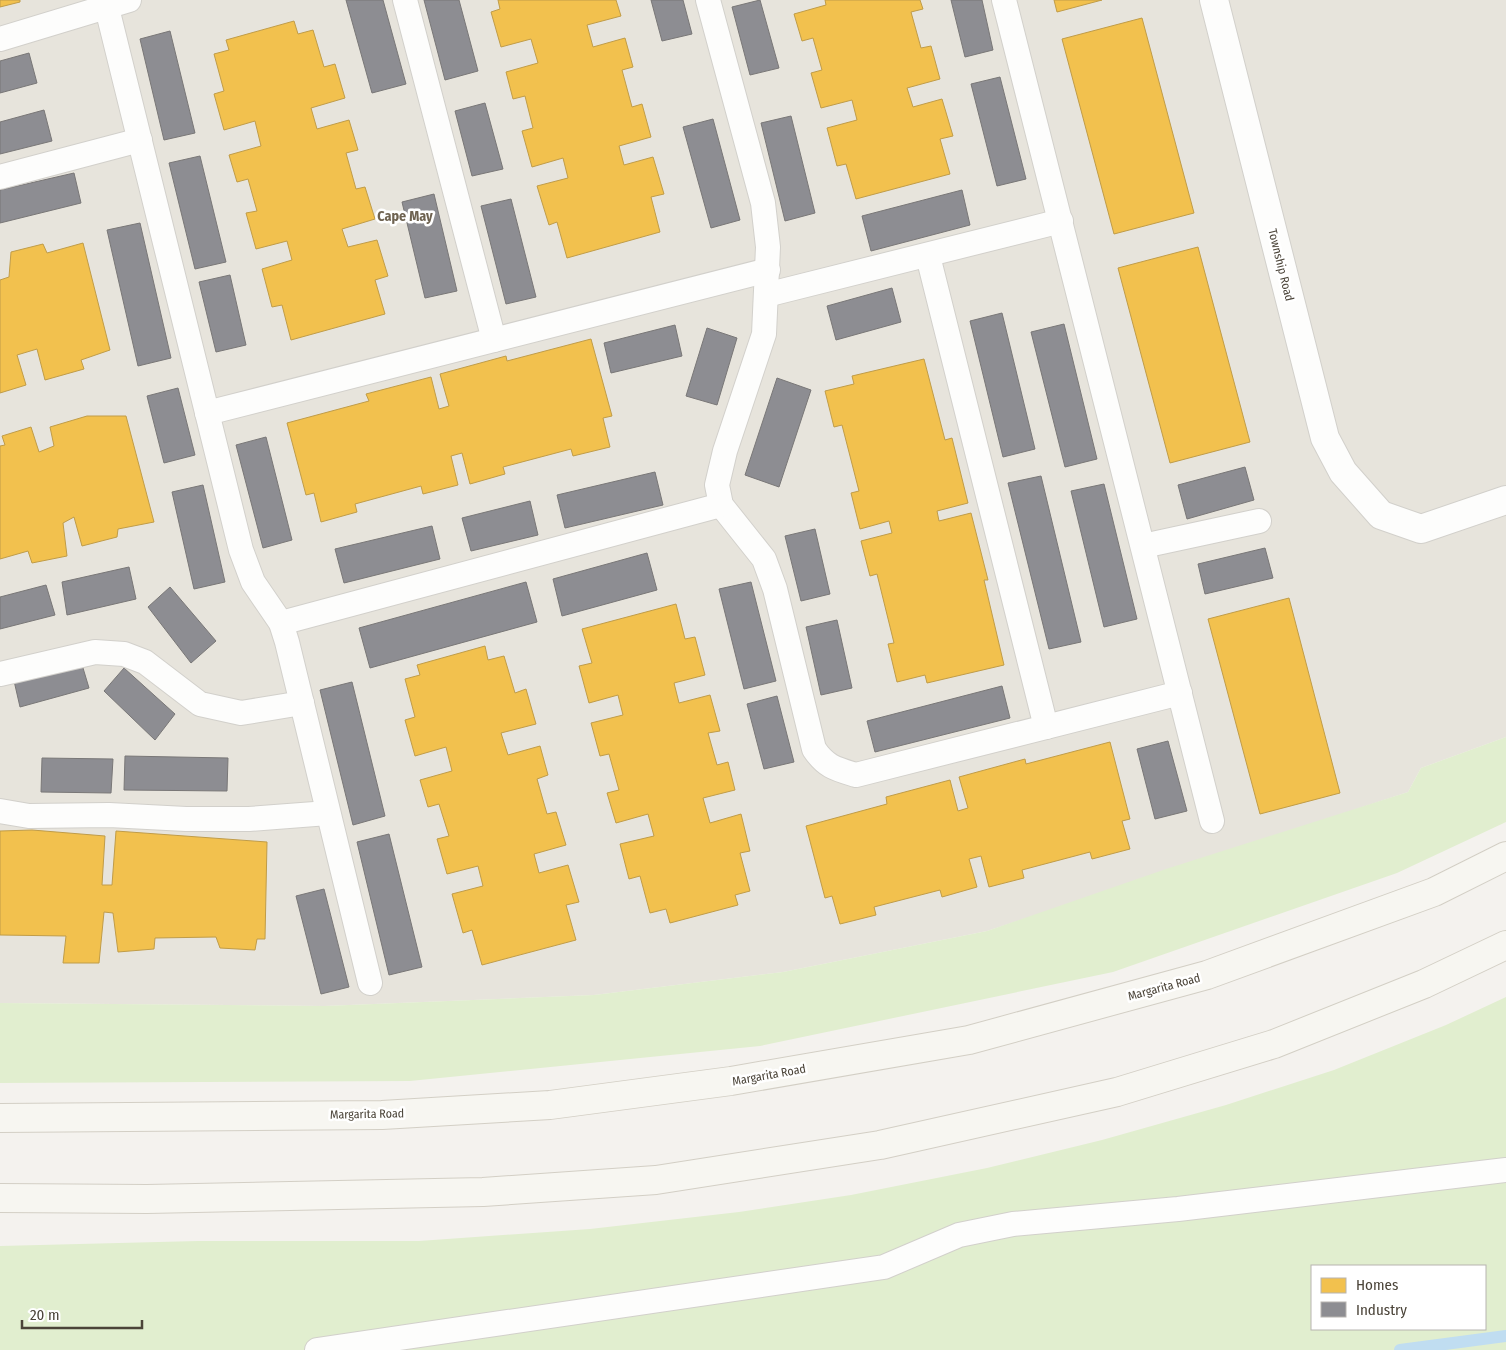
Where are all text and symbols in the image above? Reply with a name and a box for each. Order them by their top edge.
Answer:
district label: Cape May [377,208,433,225]
street label: Township Road [1265,227,1297,303]
street label: Margarita Road [1126,971,1202,1003]
street label: Margarita Road [731,1062,807,1088]
street label: Margarita Road [330,1106,404,1122]
legend [1311,1265,1486,1330]
text: Homes [1356,1276,1398,1294]
scale bar [22,1298,142,1330]
text: Industry [1356,1301,1407,1319]
text: 20 m [30,1306,60,1324]

